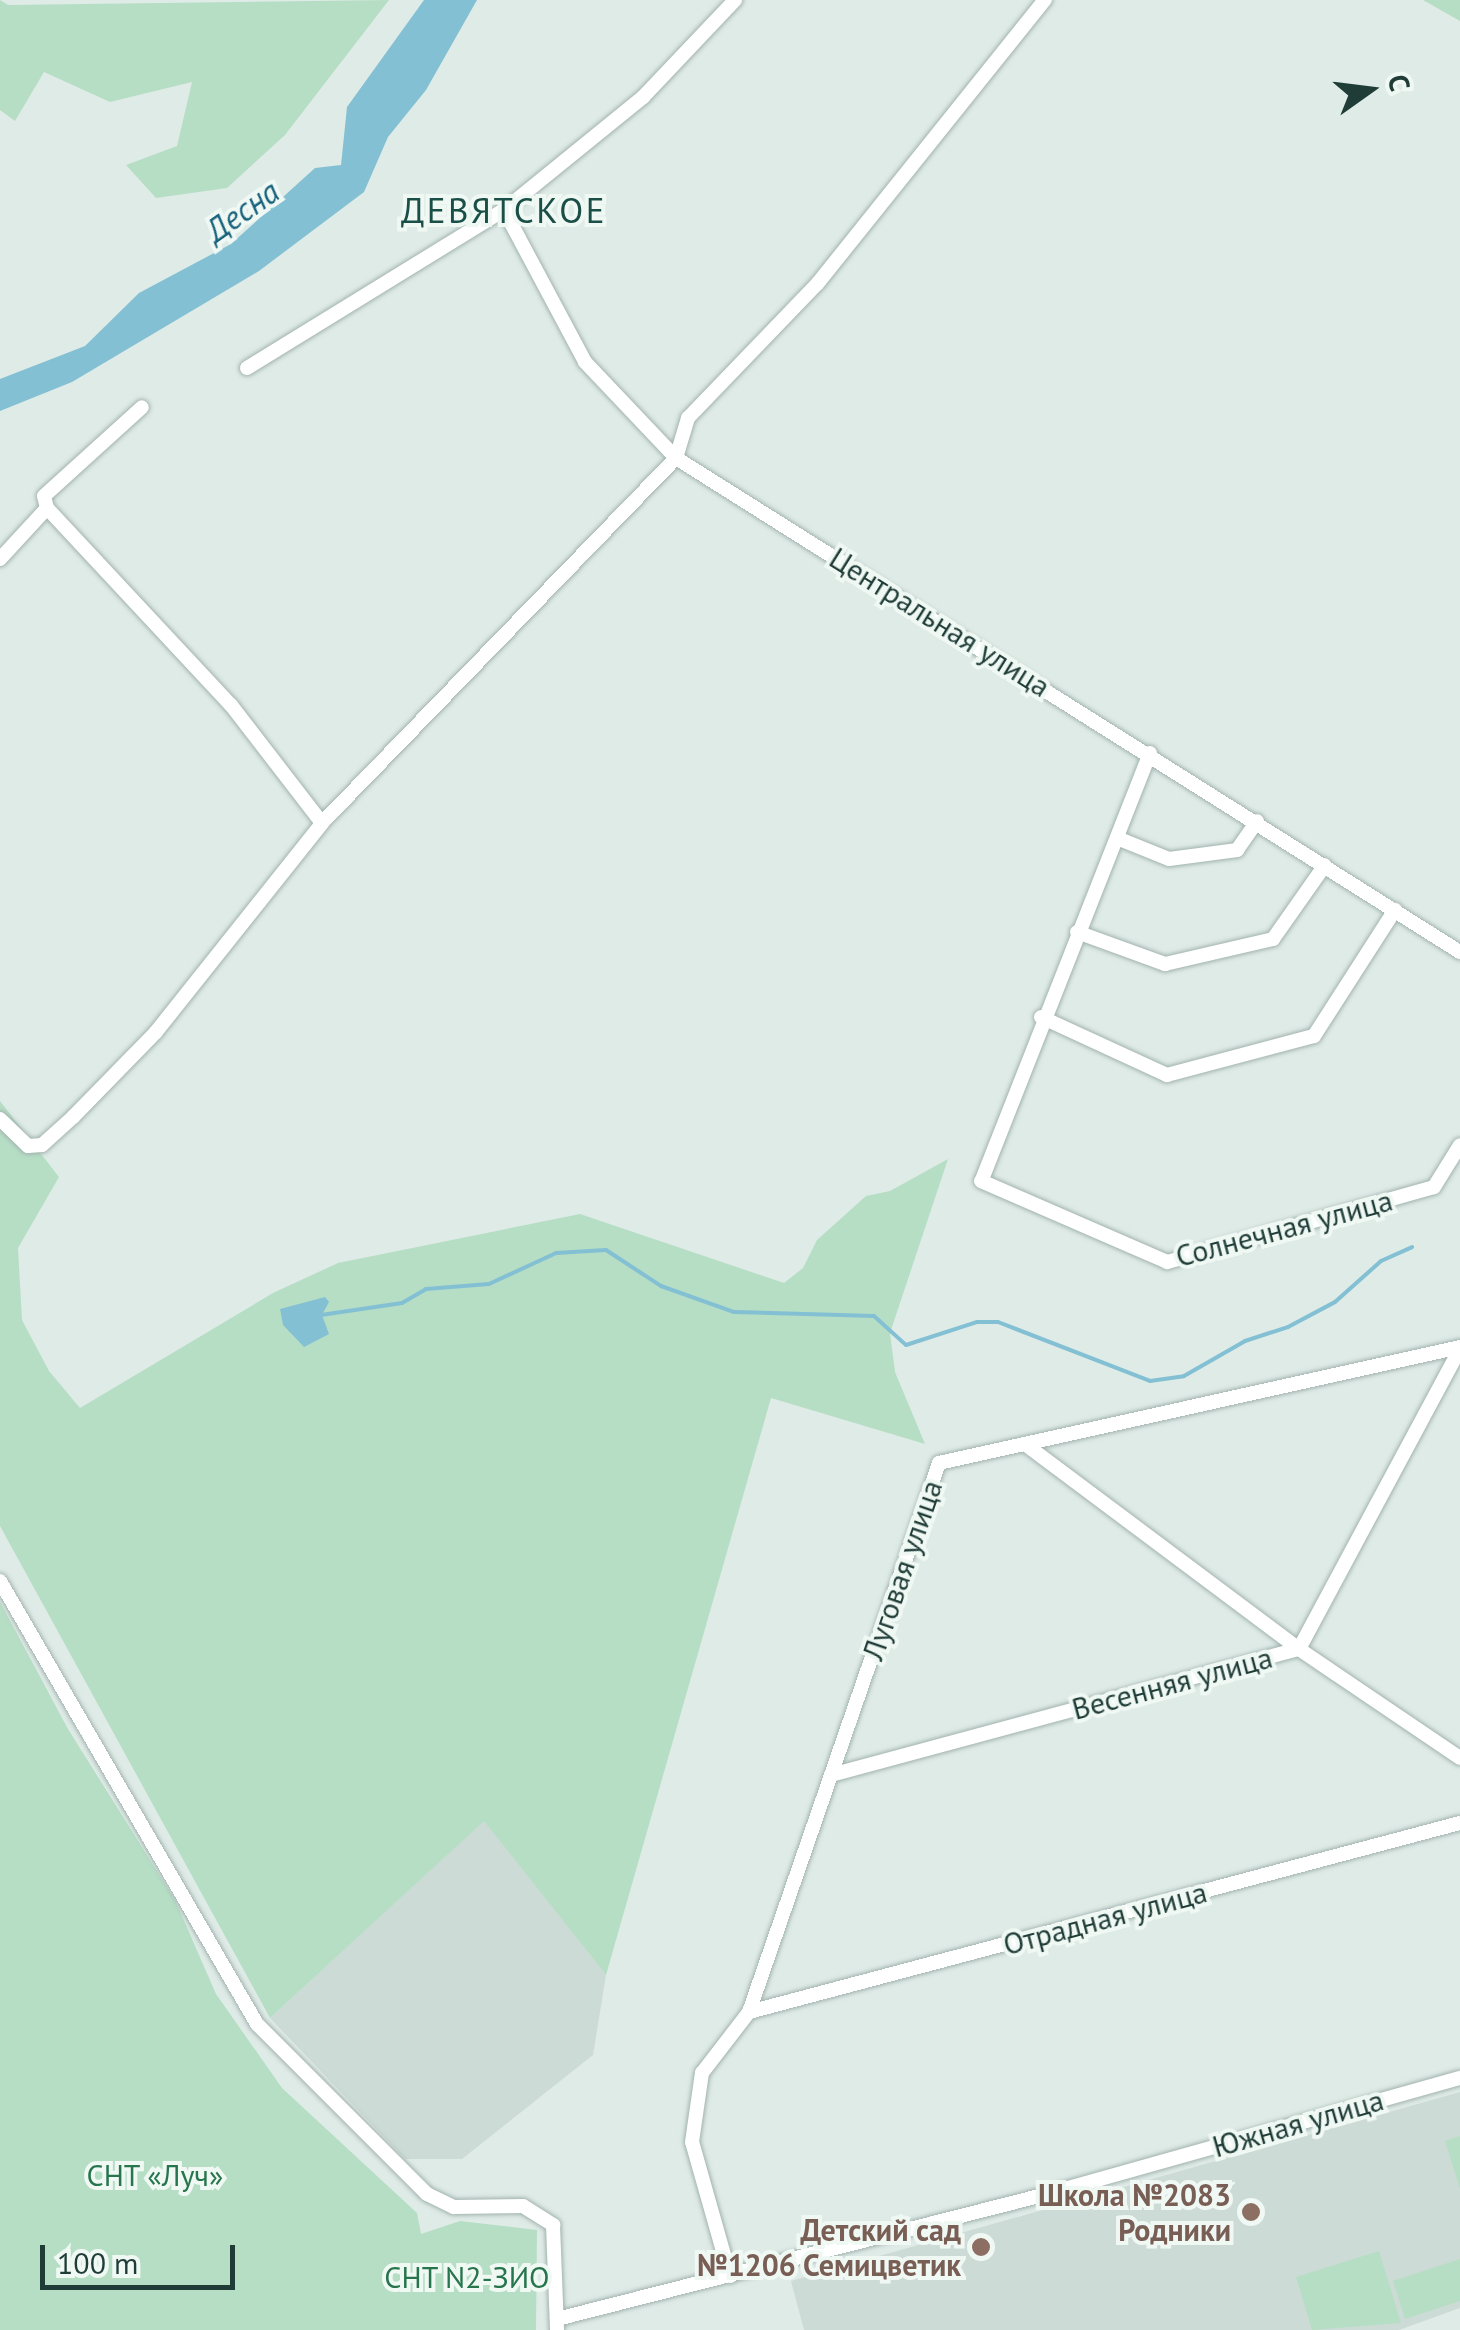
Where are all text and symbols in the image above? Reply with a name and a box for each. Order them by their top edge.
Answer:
north arrow [1320,40,1420,140]
text: С [1380,71,1419,95]
water label: Десна [198,172,286,250]
district label: ДЕВЯТСКОЕ [401,189,607,231]
street label: Центральная улица [823,540,1057,704]
street label: Солнечная улица [1172,1182,1396,1274]
street label: Луговая улица [854,1475,950,1665]
street label: Весенняя улица [1068,1639,1276,1727]
street label: Отрадная улица [999,1874,1211,1962]
street label: Южная улица [1208,2081,1388,2165]
park label: СНТ «Луч» [86,2157,224,2193]
place label: Школа №2083 Родники [1038,2177,1231,2248]
marker: Школа №2083 Родники [1240,2201,1262,2223]
place label: Детский сад №1206 Семицветик [697,2212,961,2282]
scale bar [45,2225,240,2287]
marker: Детский сад №1206 Семицветик [970,2236,992,2258]
text: 100 m [57,2243,138,2282]
park label: СНТ N2-ЗИО [384,2259,550,2295]

